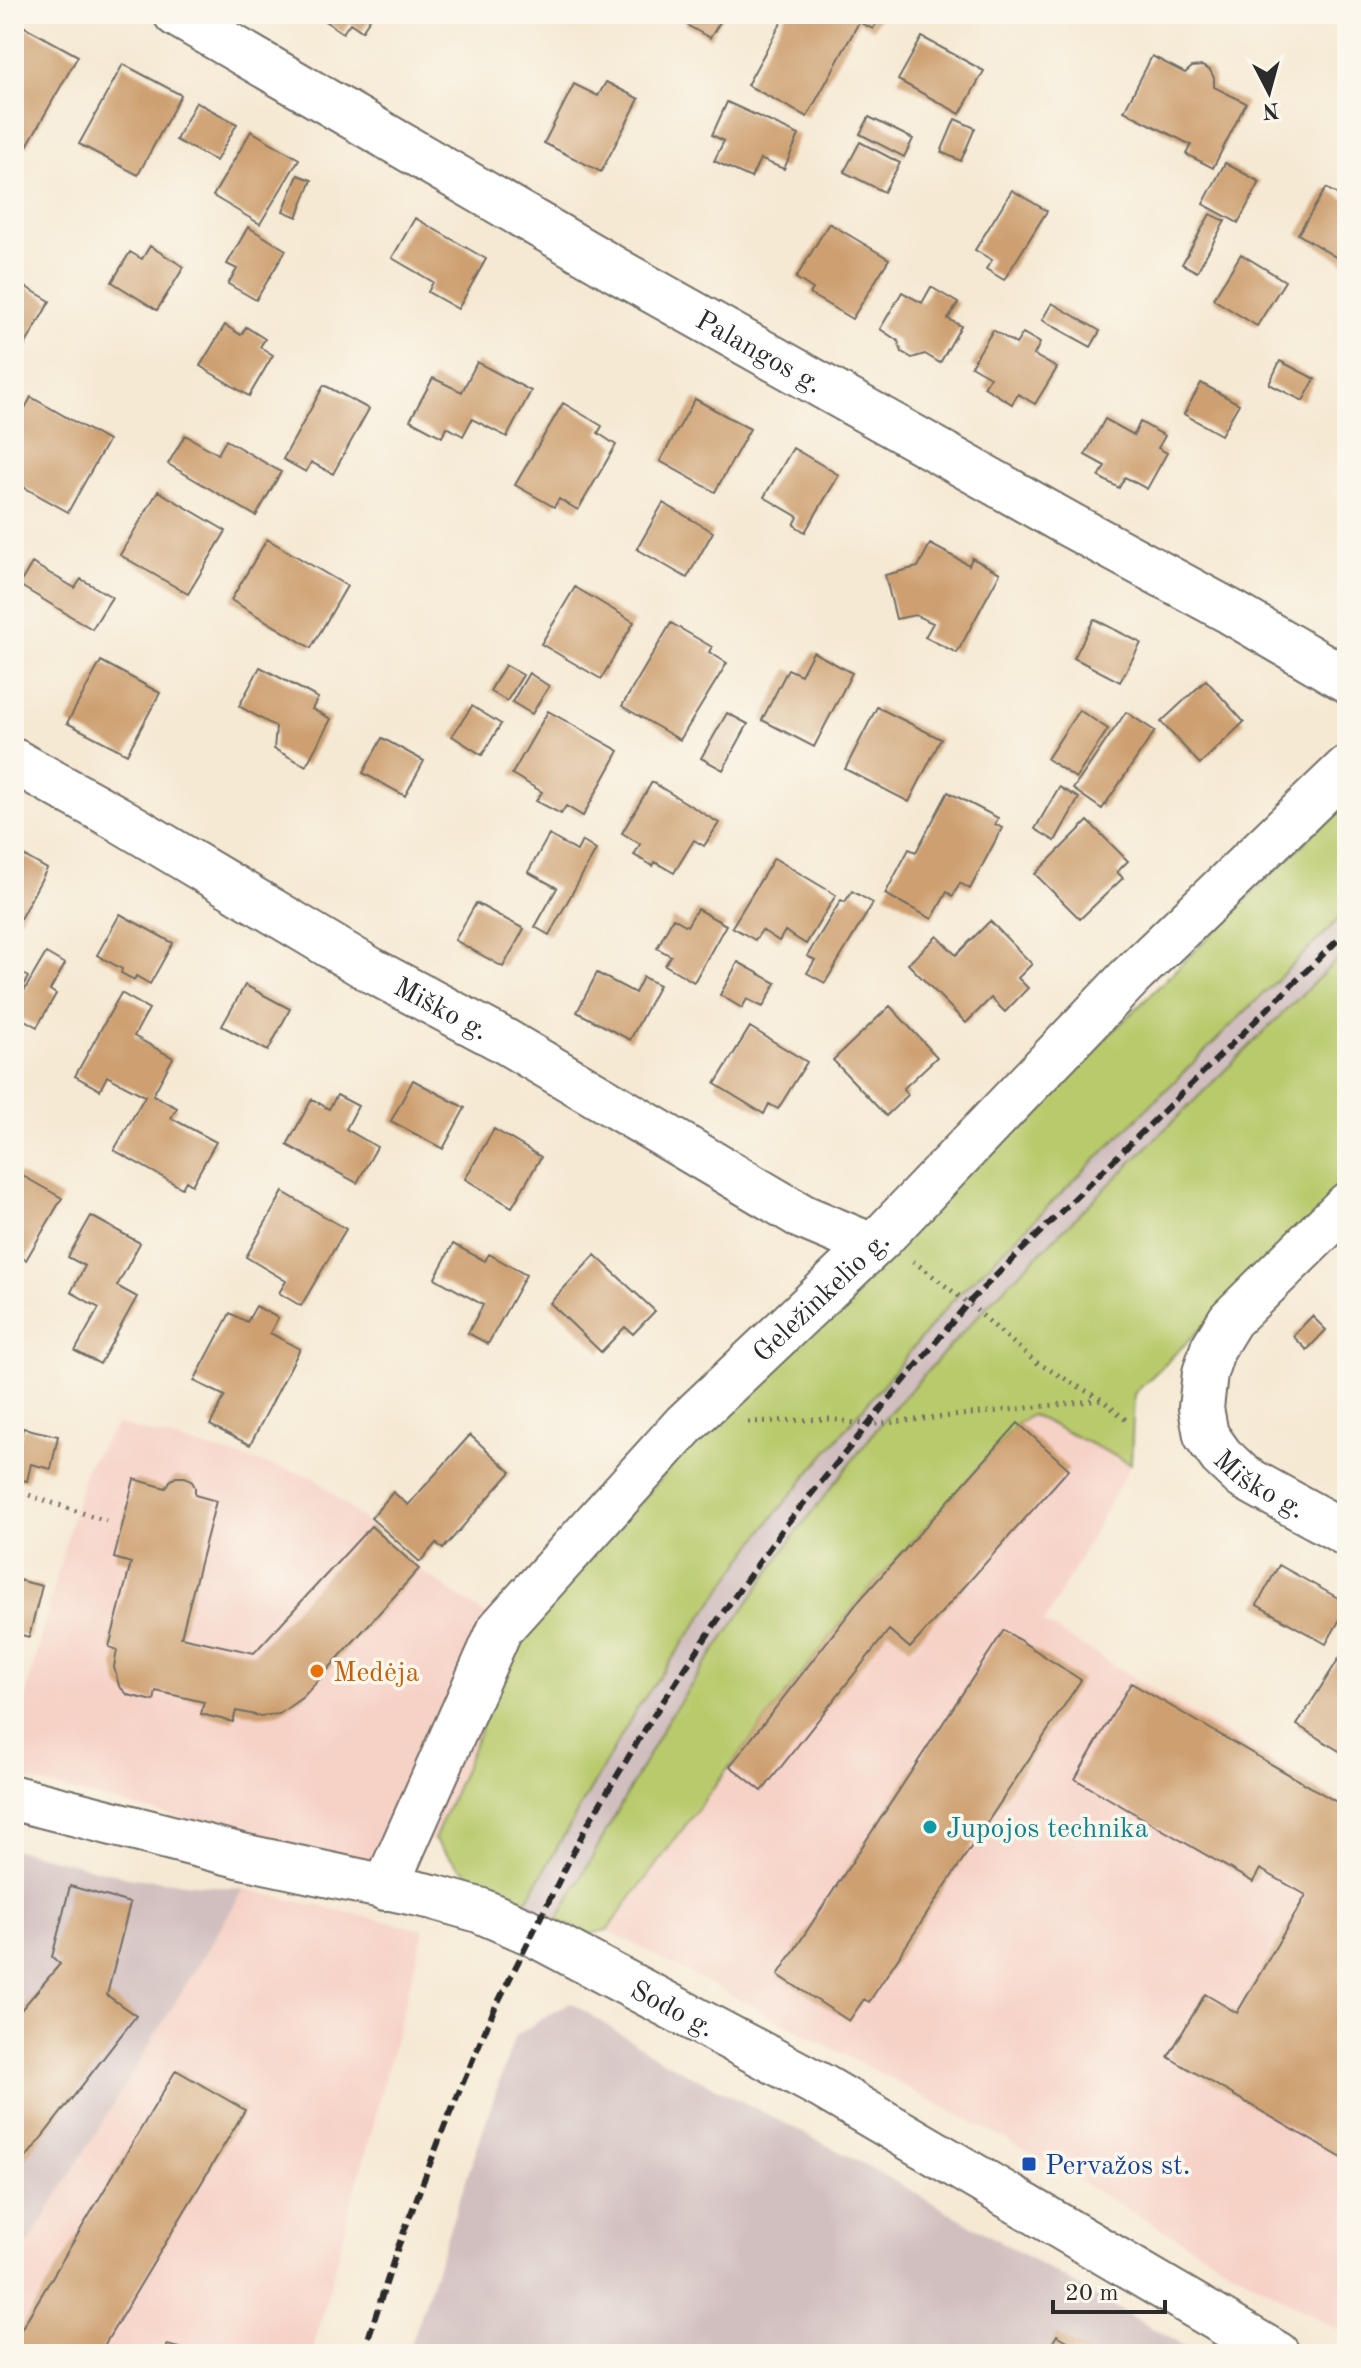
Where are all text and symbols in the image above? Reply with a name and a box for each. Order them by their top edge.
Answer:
north arrow [1229,52,1309,132]
text: N [1261,98,1280,122]
street label: Palangos g. [690,307,826,400]
street label: Miško g. [389,974,492,1047]
street label: Geležinkelio g. [749,1227,896,1368]
street label: Miško g. [1207,1446,1309,1525]
place label: Medėja [333,1660,420,1688]
marker: Medėja [308,1662,326,1680]
place label: Jupojos technika [946,1816,1149,1844]
marker: Jupojos technika [921,1818,939,1836]
street label: Sodo g. [625,1977,718,2044]
place label: Pervažos st. [1045,2153,1191,2181]
marker: Pervažos st. [1020,2155,1038,2173]
scale bar [1053,2264,1165,2314]
text: 20 m [1065,2282,1119,2306]

